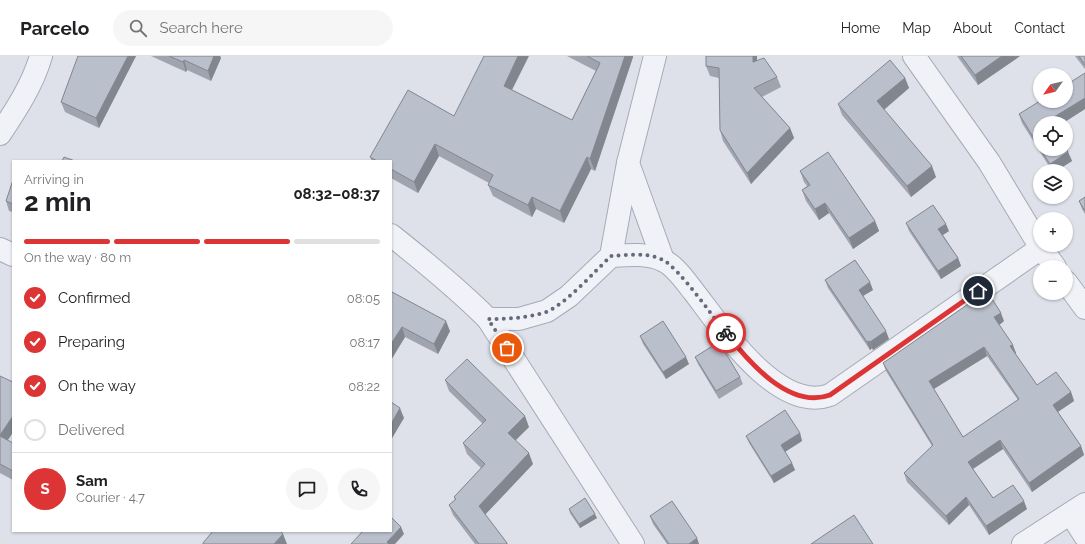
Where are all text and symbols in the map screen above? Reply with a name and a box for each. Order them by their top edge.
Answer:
search box [113,10,393,46]
text: Parcelo [20,17,89,39]
icon: search [127,17,149,39]
text: Search here [159,19,243,37]
text: Home [841,20,880,36]
text: Map [902,20,931,36]
text: About [953,20,992,36]
text: Contact [1014,20,1065,36]
north arrow [1033,68,1073,108]
map controls [1033,68,1073,300]
button: locate [1033,116,1073,156]
button: layers [1033,164,1073,204]
text: Arriving in [24,172,84,187]
text: 08:32–08:37 [293,185,380,203]
text: 2 min [24,187,91,217]
button: + [1033,212,1073,252]
text: On the way · 80 m [24,250,131,265]
button: − [1033,260,1073,300]
pin [961,274,995,308]
icon: home [967,280,989,302]
icon: check [24,287,46,309]
text: Confirmed [58,289,131,307]
text: 08:05 [347,291,380,306]
courier [706,313,746,353]
icon: bike [715,322,737,344]
icon: check [24,331,46,353]
pin [490,331,524,365]
text: Preparing [58,333,125,351]
text: 08:17 [349,335,380,350]
icon: bag [496,337,518,359]
icon: check [24,375,46,397]
text: On the way [58,377,136,395]
text: 08:22 [348,379,380,394]
text: Delivered [58,421,125,439]
button: chat [286,468,328,510]
button: phone [338,468,380,510]
text: Sam [76,472,108,490]
text: S [40,480,50,498]
text: Courier · 4.7 [76,490,145,505]

